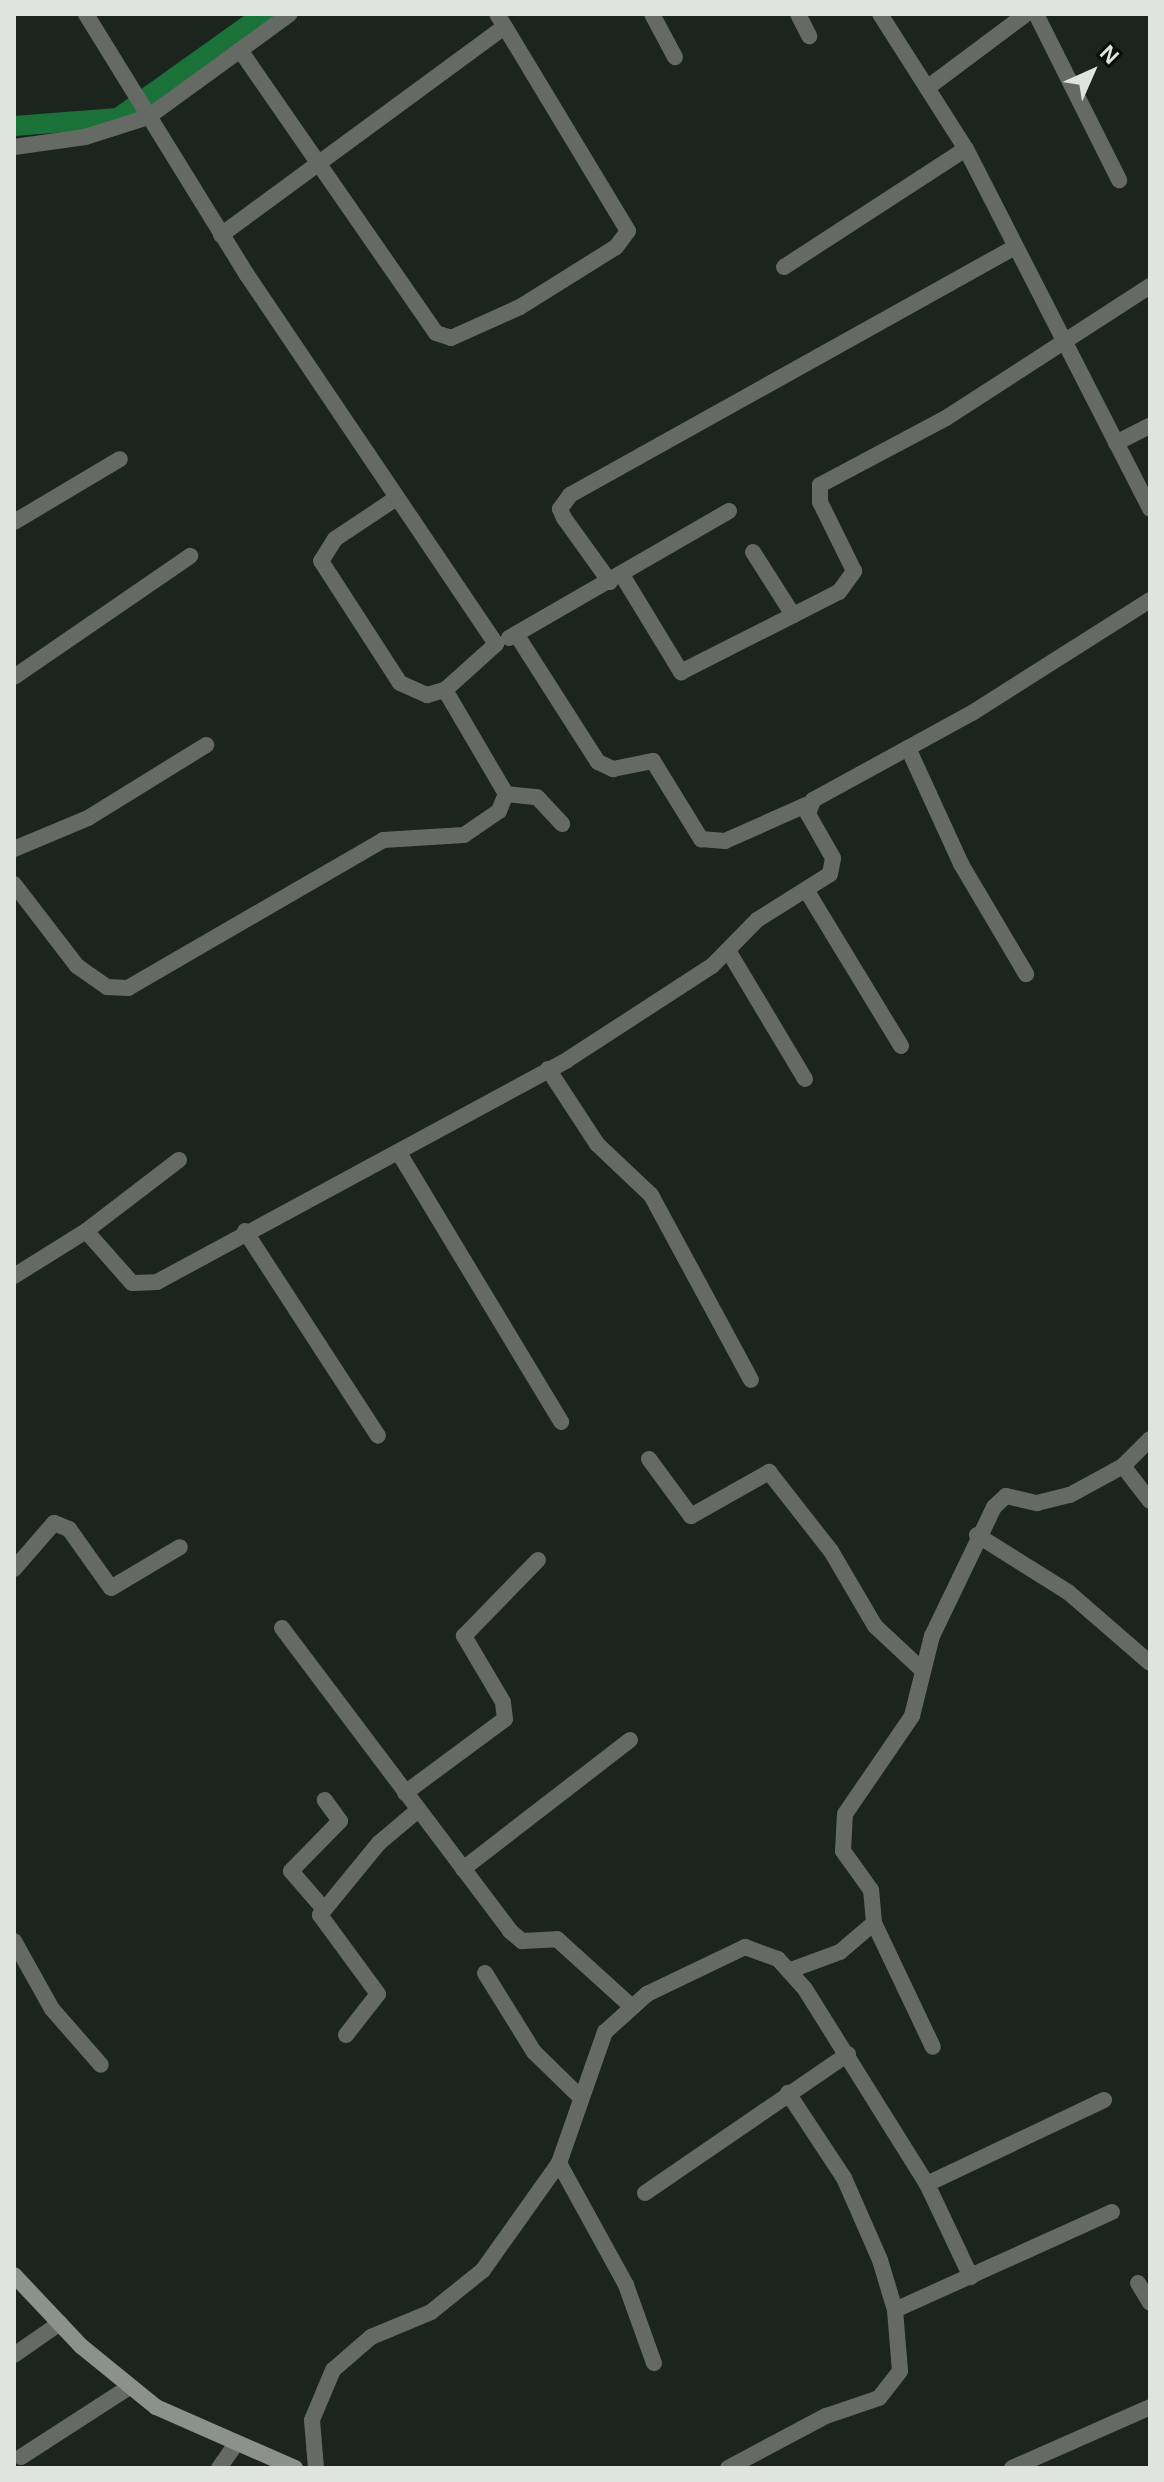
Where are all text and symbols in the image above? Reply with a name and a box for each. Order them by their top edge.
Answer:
north arrow [1052,32,1132,112]
text: N [1095,40,1124,69]

